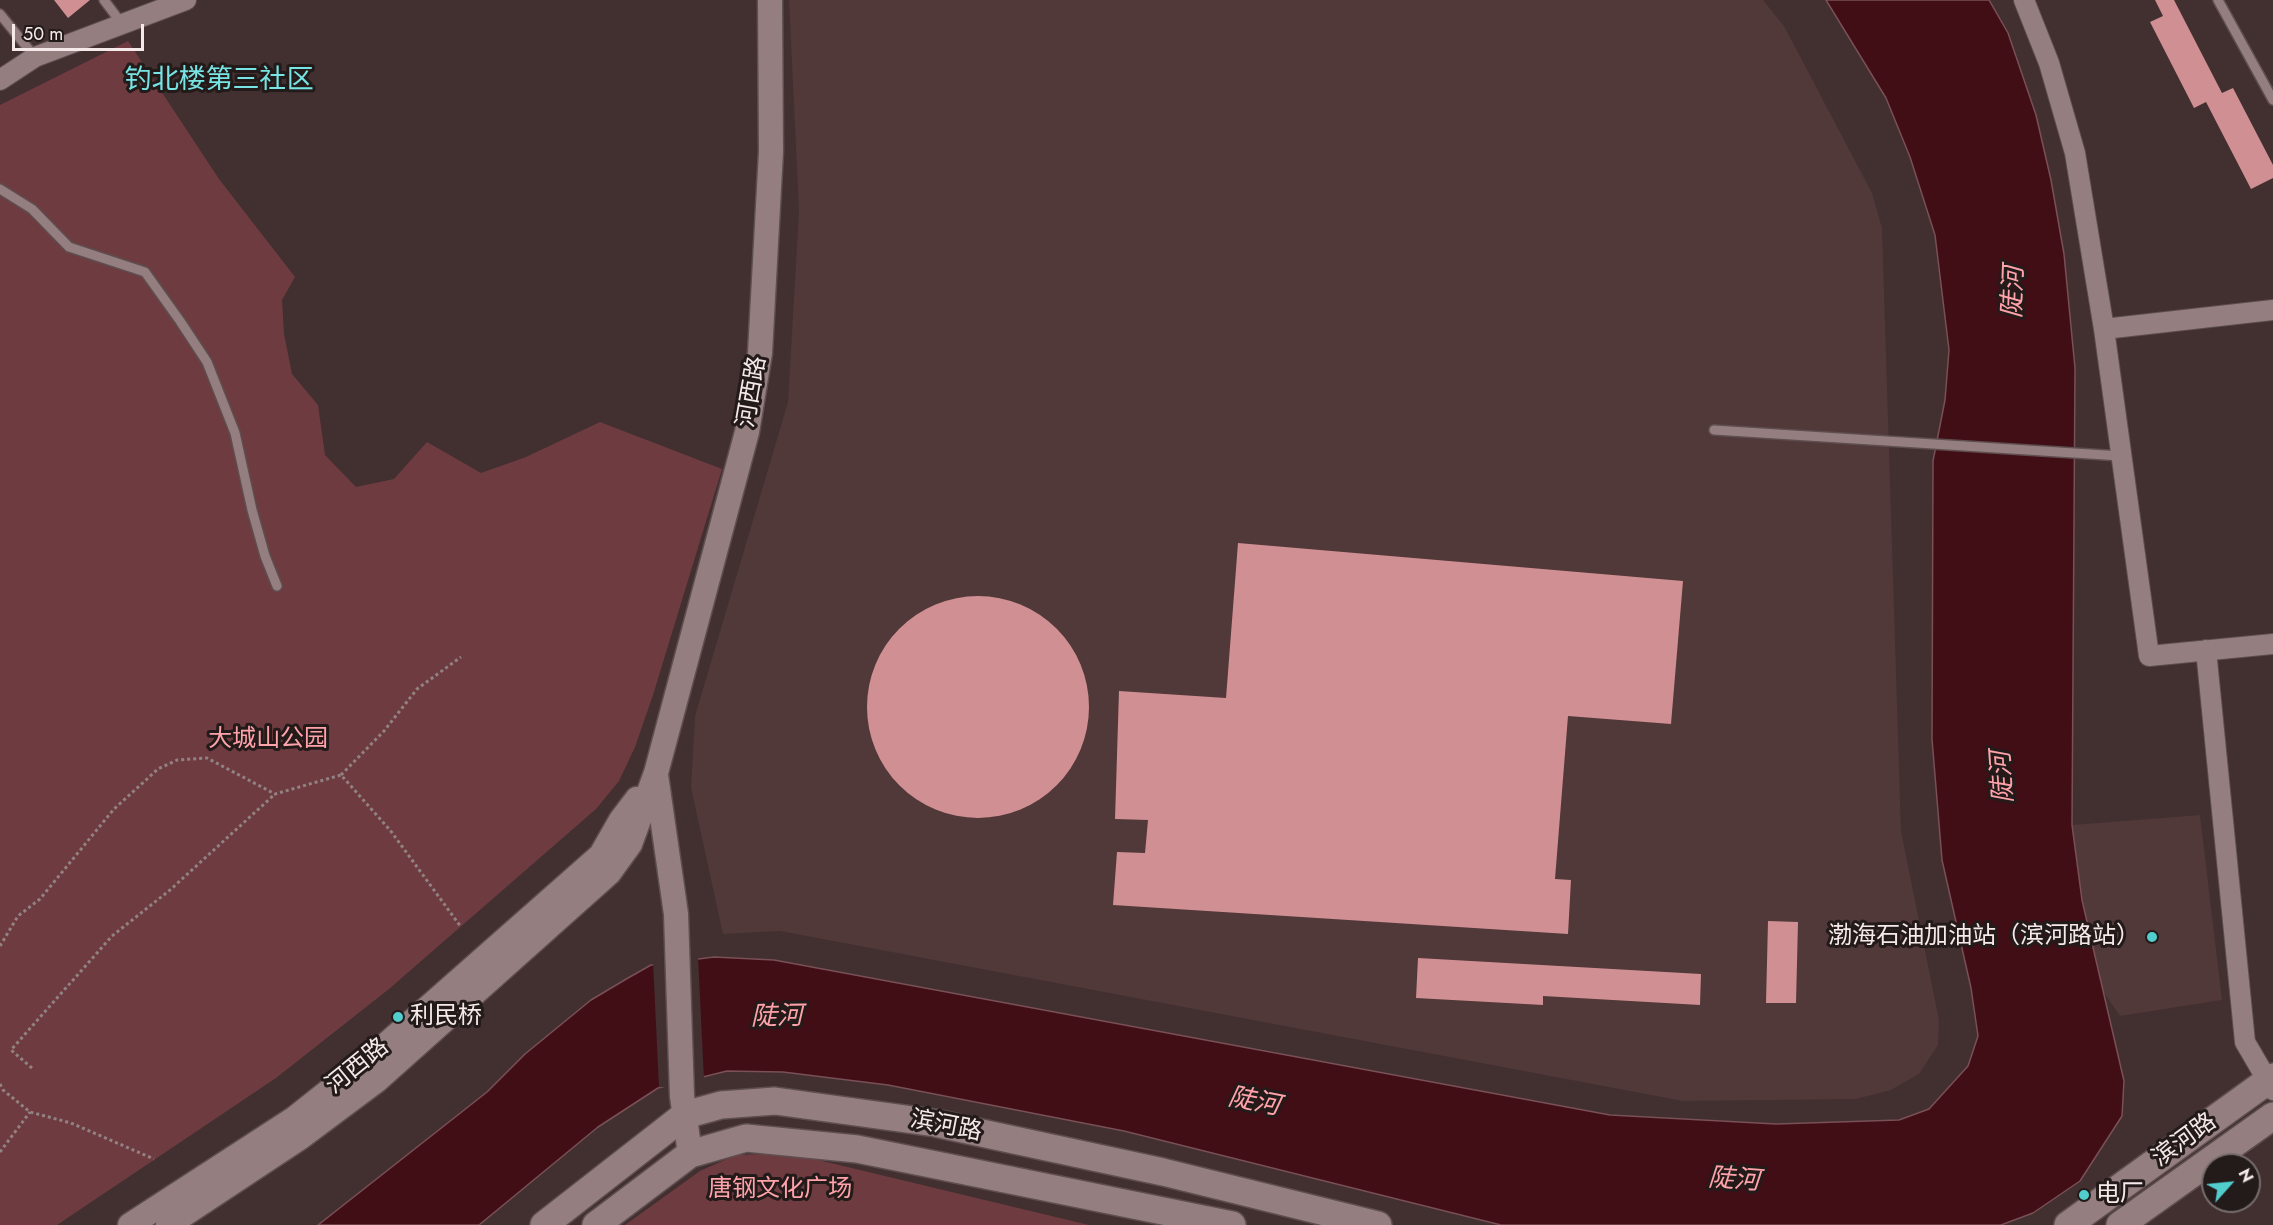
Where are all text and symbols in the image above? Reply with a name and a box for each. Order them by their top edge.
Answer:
scale bar [15,12,147,50]
text: 50 m [23,21,63,47]
district label: 钓北楼第三社区 [125,65,313,97]
water label: 陡河 [1999,265,2031,319]
street label: 河西路 [733,354,773,430]
park label: 大城山公园 [208,726,328,754]
water label: 陡河 [1987,750,2021,804]
place label: 渤海石油加油站（滨河路站） [1828,923,2140,951]
marker: 渤海石油加油站（滨河路站） [2145,930,2159,944]
water label: 陡河 [751,1002,803,1034]
place label: 利民桥 [410,1003,482,1031]
marker: 利民桥 [391,1010,405,1024]
street label: 河西路 [321,1033,395,1101]
water label: 陡河 [1226,1083,1282,1123]
street label: 滨河路 [908,1106,984,1148]
street label: 滨河路 [2147,1108,2223,1174]
north arrow [2201,1153,2261,1213]
water label: 陡河 [1707,1164,1761,1198]
text: N [2233,1165,2259,1186]
park label: 唐钢文化广场 [708,1176,852,1204]
place label: 电厂 [2096,1181,2144,1209]
marker: 电厂 [2077,1188,2091,1202]

